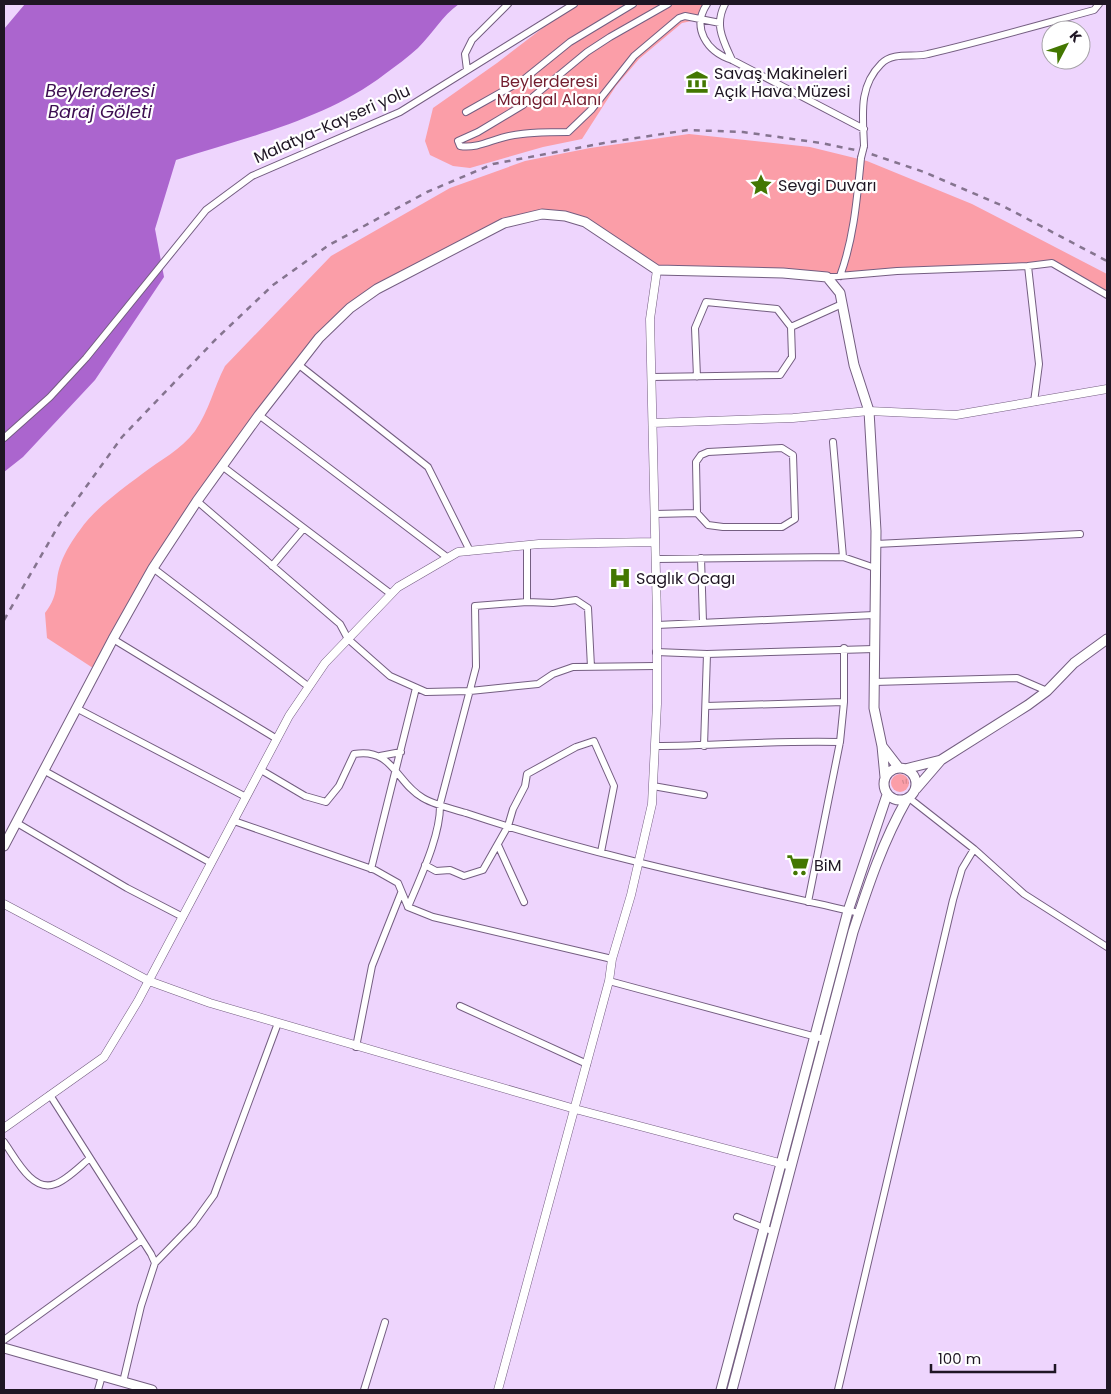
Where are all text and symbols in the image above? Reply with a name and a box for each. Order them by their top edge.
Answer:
north arrow [1041,20,1091,70]
text: K [1065,26,1087,47]
place label: Savaş Makineleri Açık Hava Müzesi [714,62,850,103]
museum icon: Savaş Makineleri Açık Hava Müzesi [684,69,710,95]
park label: Beylerderesi Mangal Alanı [497,70,601,111]
water label: Beylerderesi Baraj Göleti [45,78,155,124]
street label: Malatya-Kayseri yolu [250,79,414,169]
place icon: Sevgi Duvarı [748,172,774,198]
place label: Sevgi Duvarı [778,174,877,197]
hospital icon: Saglık Ocagı [607,565,633,591]
place label: Saglık Ocagı [636,567,735,590]
supermarket icon: BiM [785,852,811,878]
place label: BiM [814,854,842,877]
scale bar [931,1342,1055,1374]
text: 100 m [938,1348,981,1369]

